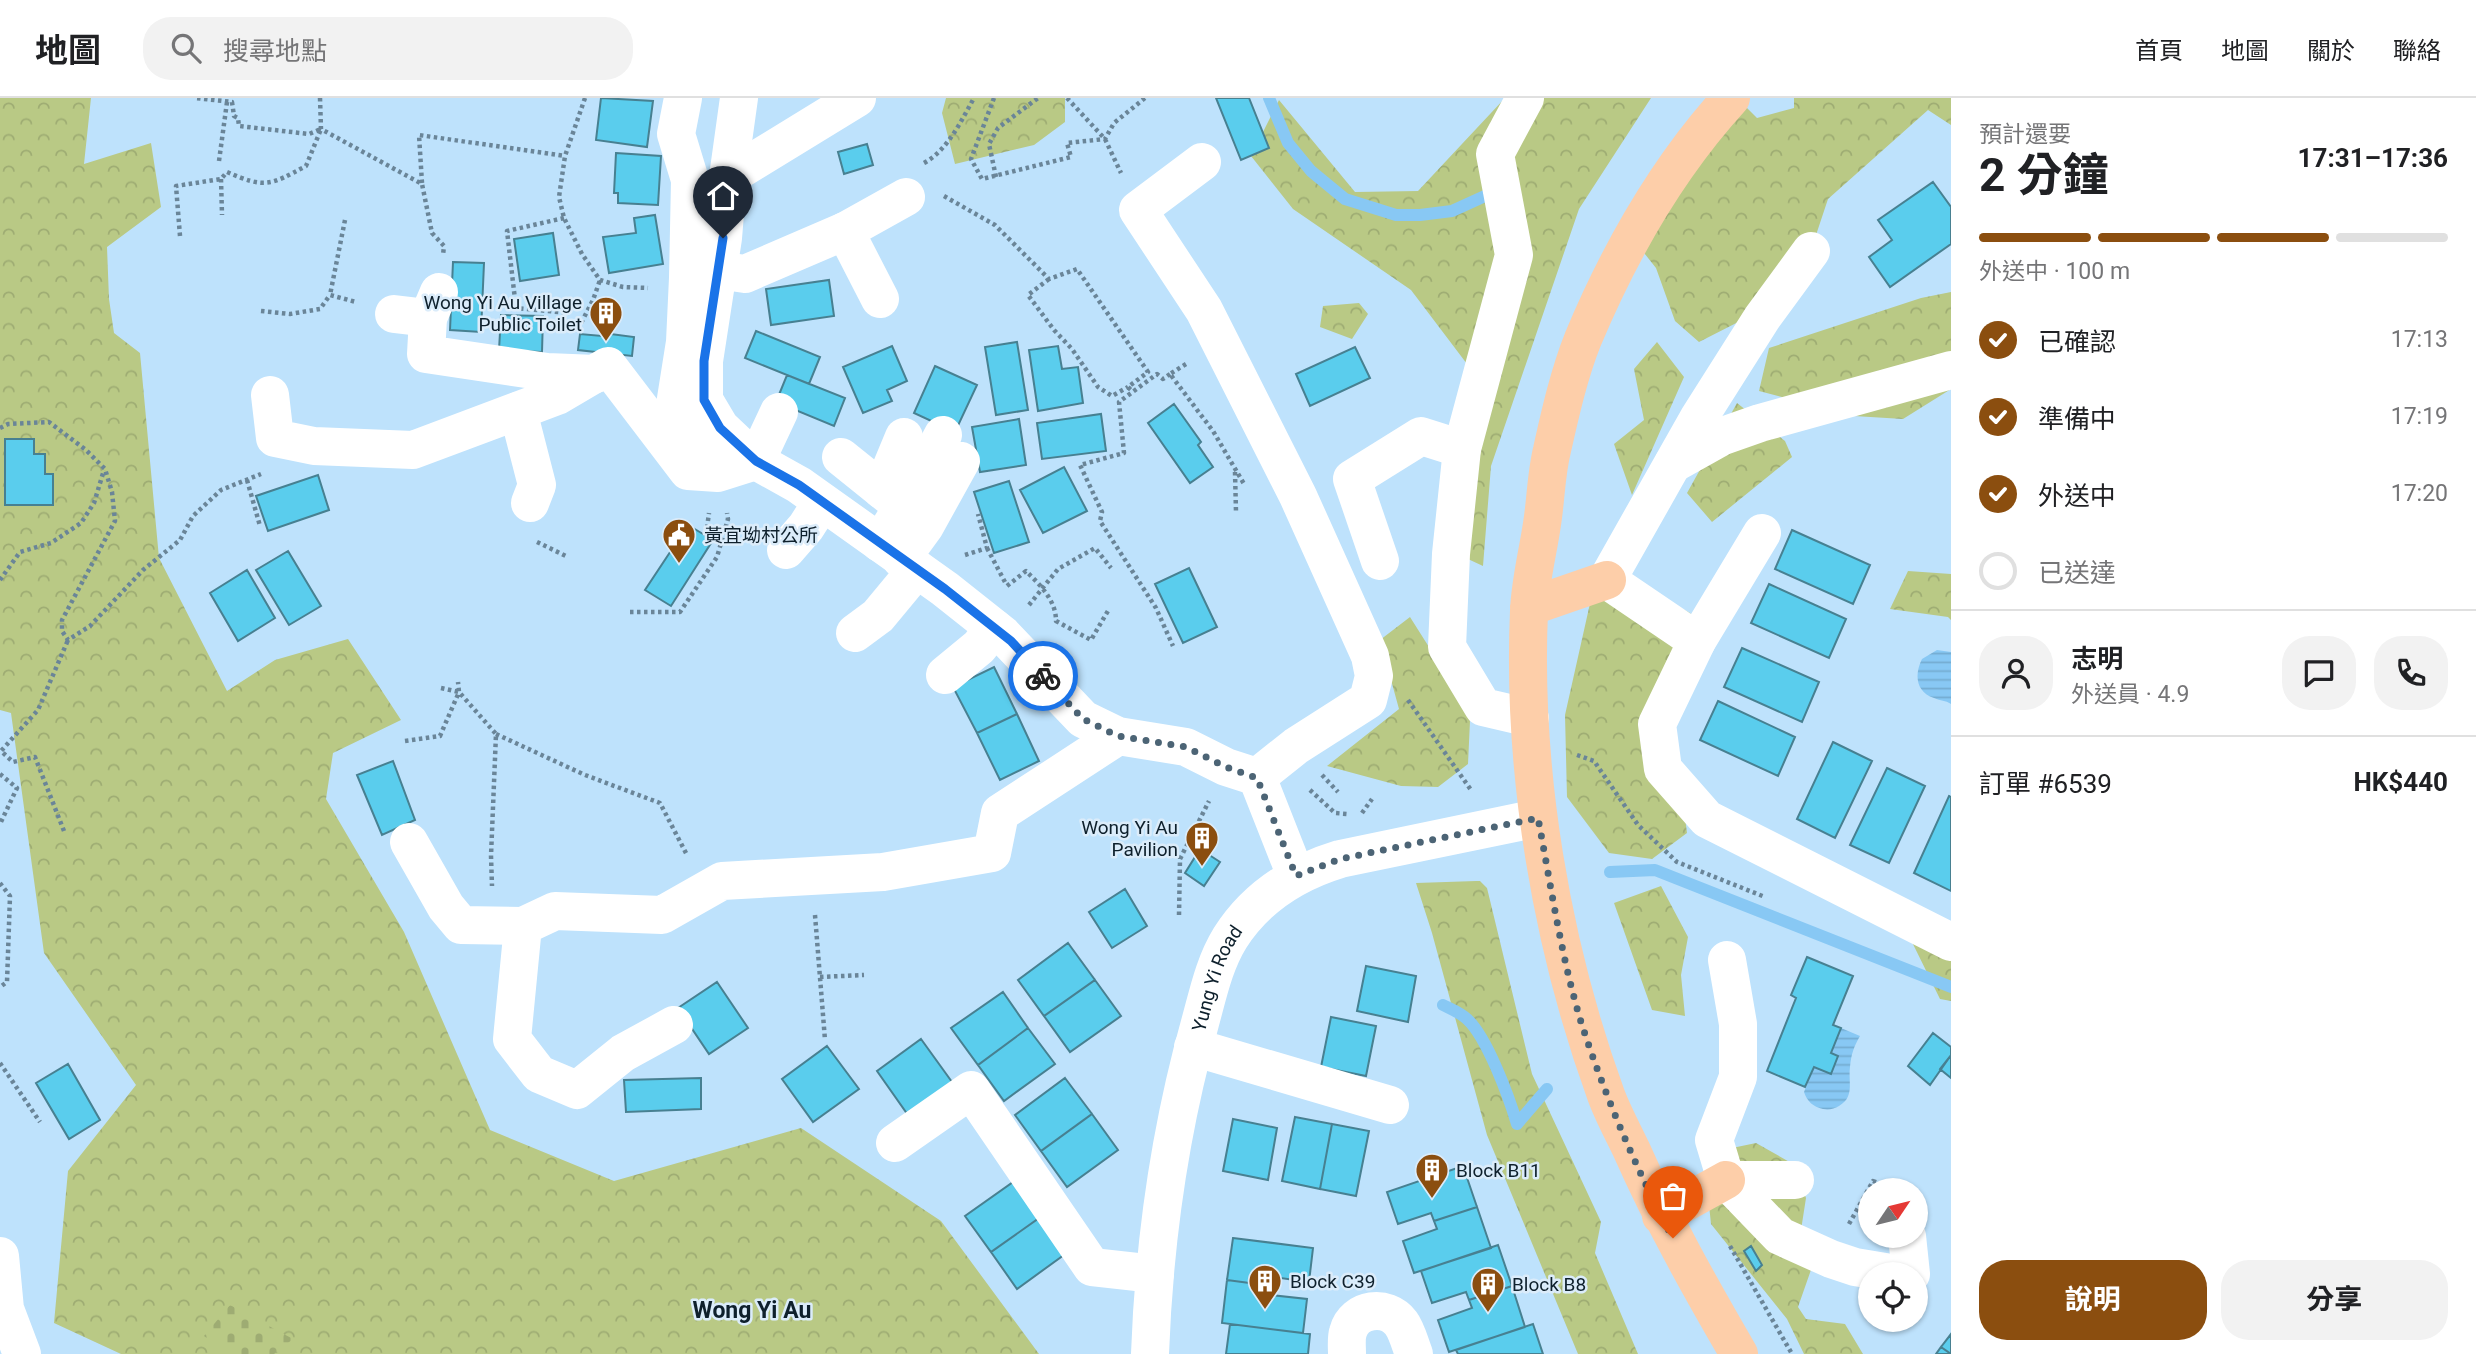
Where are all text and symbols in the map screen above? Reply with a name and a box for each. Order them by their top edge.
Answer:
search box [143,17,633,80]
icon: search [167,29,205,67]
text: 地圖 [35,31,101,70]
text: 搜尋地點 [223,36,327,66]
text: 首頁 [2135,37,2183,65]
text: 地圖 [2221,37,2269,65]
text: 關於 [2307,37,2355,65]
text: 聯絡 [2393,37,2441,65]
text: 預計還要 [1979,121,2071,148]
text: 17:31–17:36 [2298,143,2448,173]
text: 2 分鐘 [1979,148,2109,202]
pin [693,166,753,238]
icon: home [704,177,742,215]
text: 外送中 · 100 m [1979,258,2130,285]
place label: Wong Yi Au Village Public Toilet [423,291,582,336]
building icon: Wong Yi Au Village Public Toilet [587,294,625,343]
icon: check [1979,321,2017,359]
text: 17:13 [2391,326,2448,353]
text: 已確認 [2038,327,2116,357]
icon: check [1979,398,2017,436]
text: 17:19 [2391,403,2448,430]
text: 準備中 [2038,404,2116,434]
icon: check [1979,475,2017,513]
text: 17:20 [2391,480,2448,507]
text: 外送中 [2038,481,2116,511]
public building icon: 黃宜坳村公所 [660,516,698,565]
place label: 黃宜坳村公所 [704,524,818,547]
text: 已送達 [2038,558,2116,588]
button: person [1979,636,2053,710]
button: chat [2282,636,2356,710]
button: phone [2374,636,2448,710]
courier [1008,641,1078,711]
text: 志明 [2071,644,2123,674]
icon: bike [1024,657,1062,695]
text: 外送員 · 4.9 [2071,681,2189,708]
text: HK$440 [2353,767,2448,797]
text: 訂單 #6539 [1979,769,2112,799]
place label: Wong Yi Au Pavilion [1081,816,1178,861]
building icon: Wong Yi Au Pavilion [1183,819,1221,868]
street label: Yung Yi Road [1187,921,1247,1034]
building icon: Block B11 [1413,1151,1451,1200]
place label: Block B11 [1456,1159,1541,1182]
pin [1643,1166,1703,1238]
icon: bag [1654,1177,1692,1215]
north arrow [1858,1178,1928,1248]
map controls [1858,1178,1928,1332]
button: 說明 [1979,1260,2207,1340]
button: 分享 [2221,1260,2448,1340]
building icon: Block C39 [1246,1262,1284,1311]
button: locate [1858,1262,1928,1332]
building icon: Block B8 [1469,1265,1507,1314]
place label: Block C39 [1290,1270,1375,1293]
place label: Block B8 [1512,1273,1586,1296]
district label: Wong Yi Au [693,1297,811,1324]

